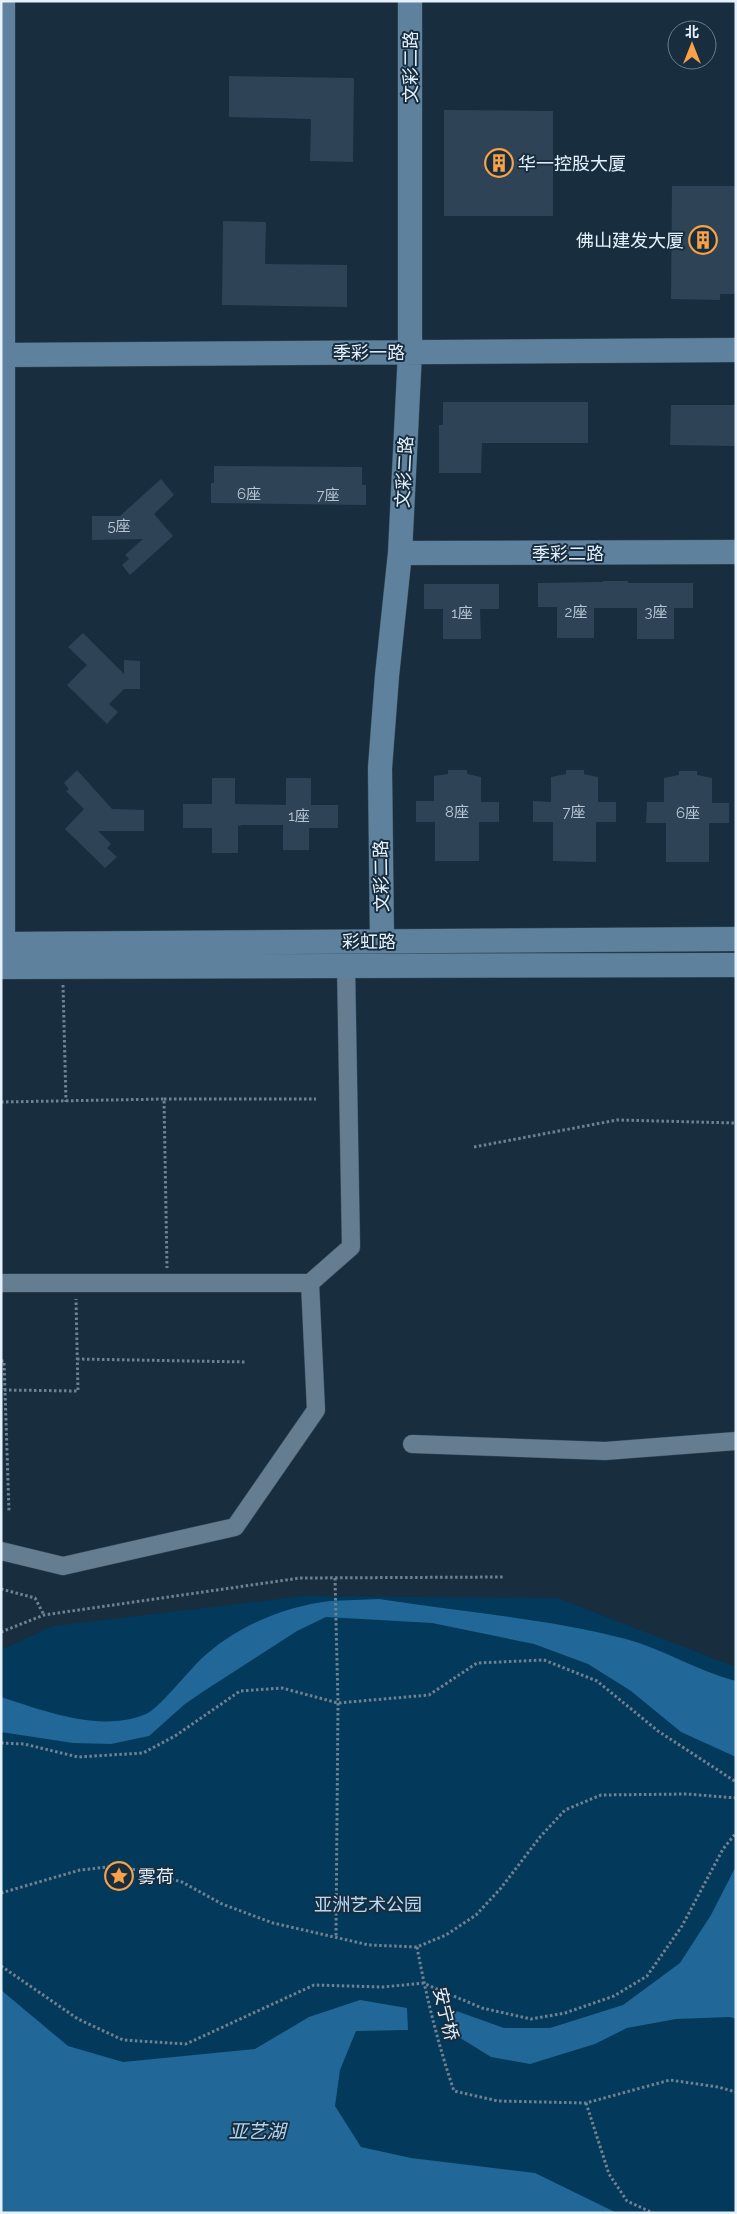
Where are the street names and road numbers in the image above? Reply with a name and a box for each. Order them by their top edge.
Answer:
street label: 文彩二路 [400,31,421,103]
street label: 季彩一路 [333,342,405,363]
street label: 文彩二路 [392,435,416,509]
street label: 季彩二路 [532,543,604,564]
street label: 文彩二路 [370,840,392,912]
street label: 彩虹路 [342,931,396,952]
street label: 安宁桥 [429,1985,463,2043]

